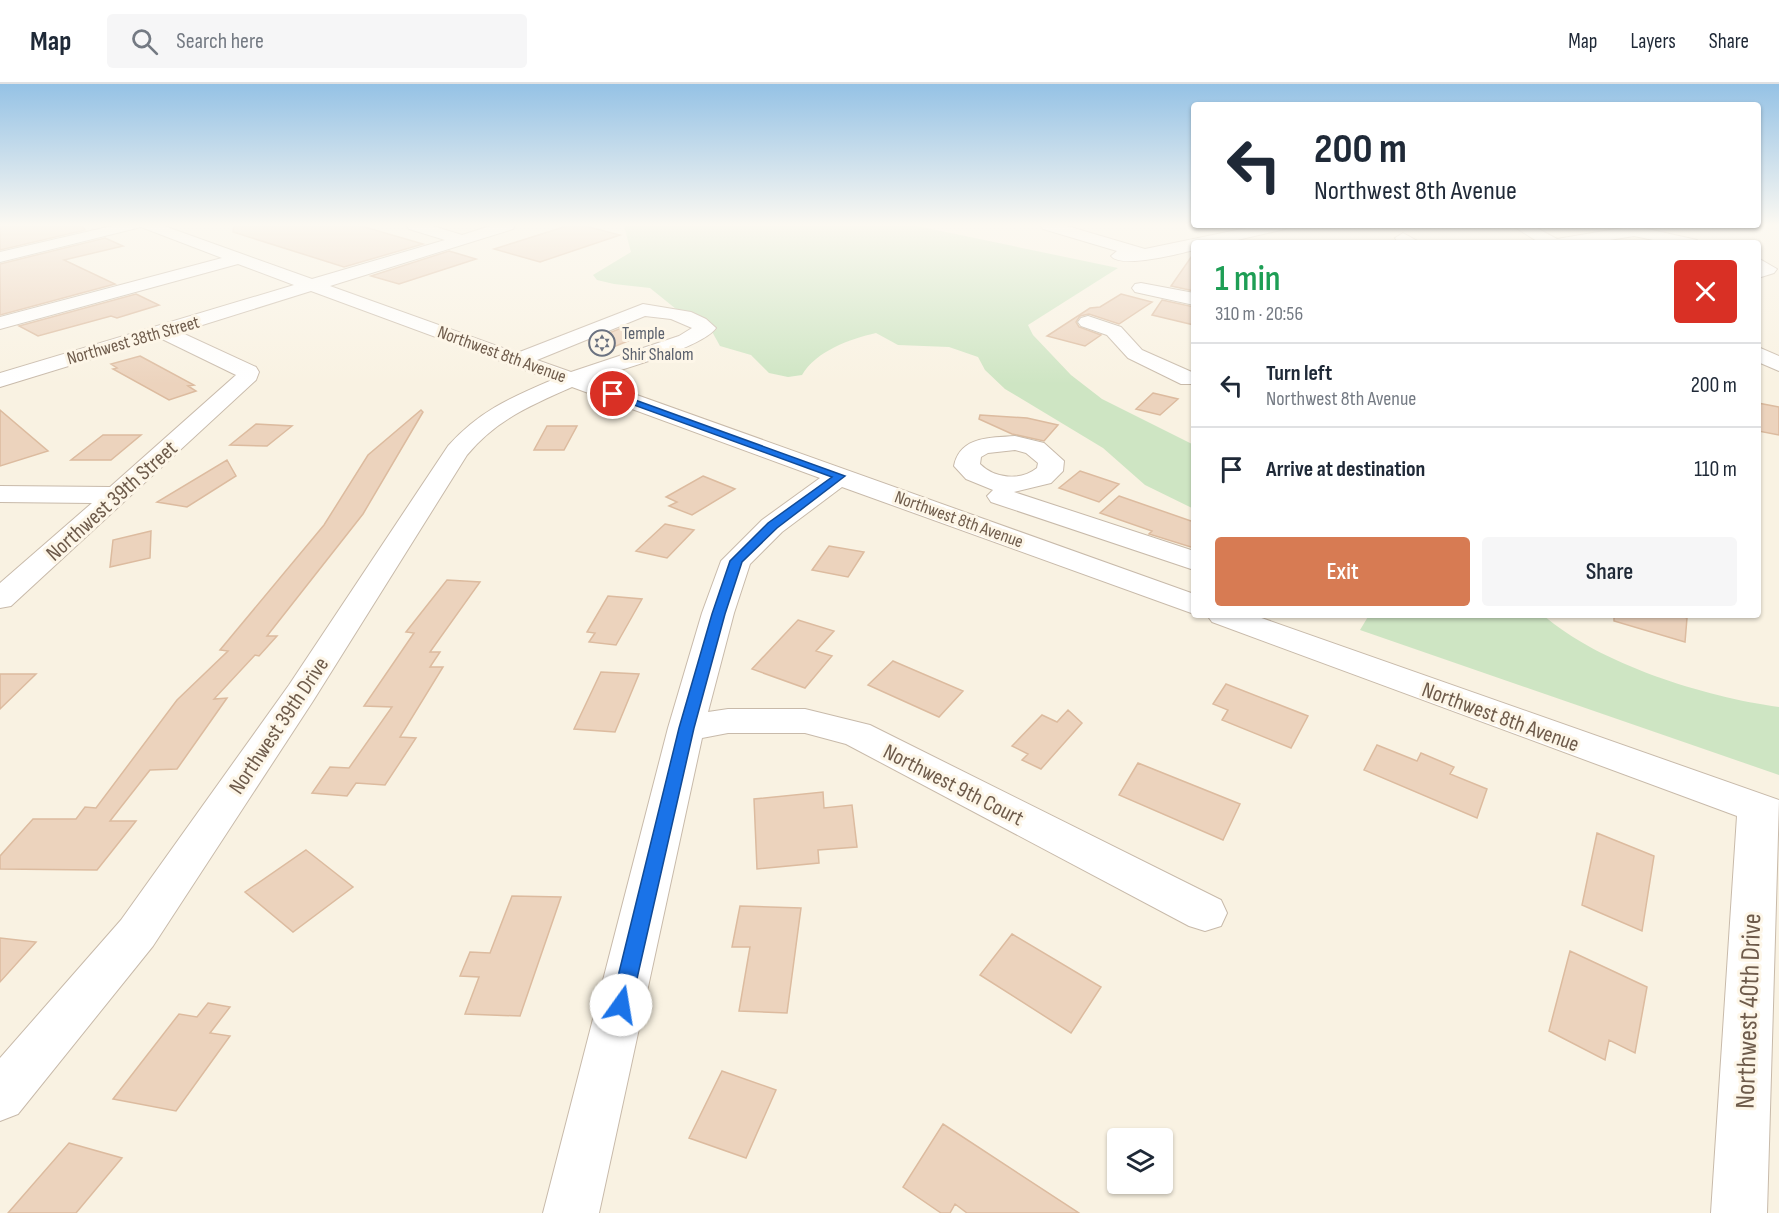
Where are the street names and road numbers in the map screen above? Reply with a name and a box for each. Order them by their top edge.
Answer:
street label: Northwest 38th Street [65,311,202,369]
street label: Northwest 8th Avenue [435,321,569,387]
street label: Northwest 39th Street [41,435,183,567]
street label: Northwest 8th Avenue [892,486,1026,552]
street label: Northwest 39th Drive [223,652,335,799]
street label: Northwest 8th Avenue [1418,676,1583,758]
street label: Northwest 9th Court [879,738,1028,832]
street label: Northwest 40th Drive [1730,913,1768,1109]

